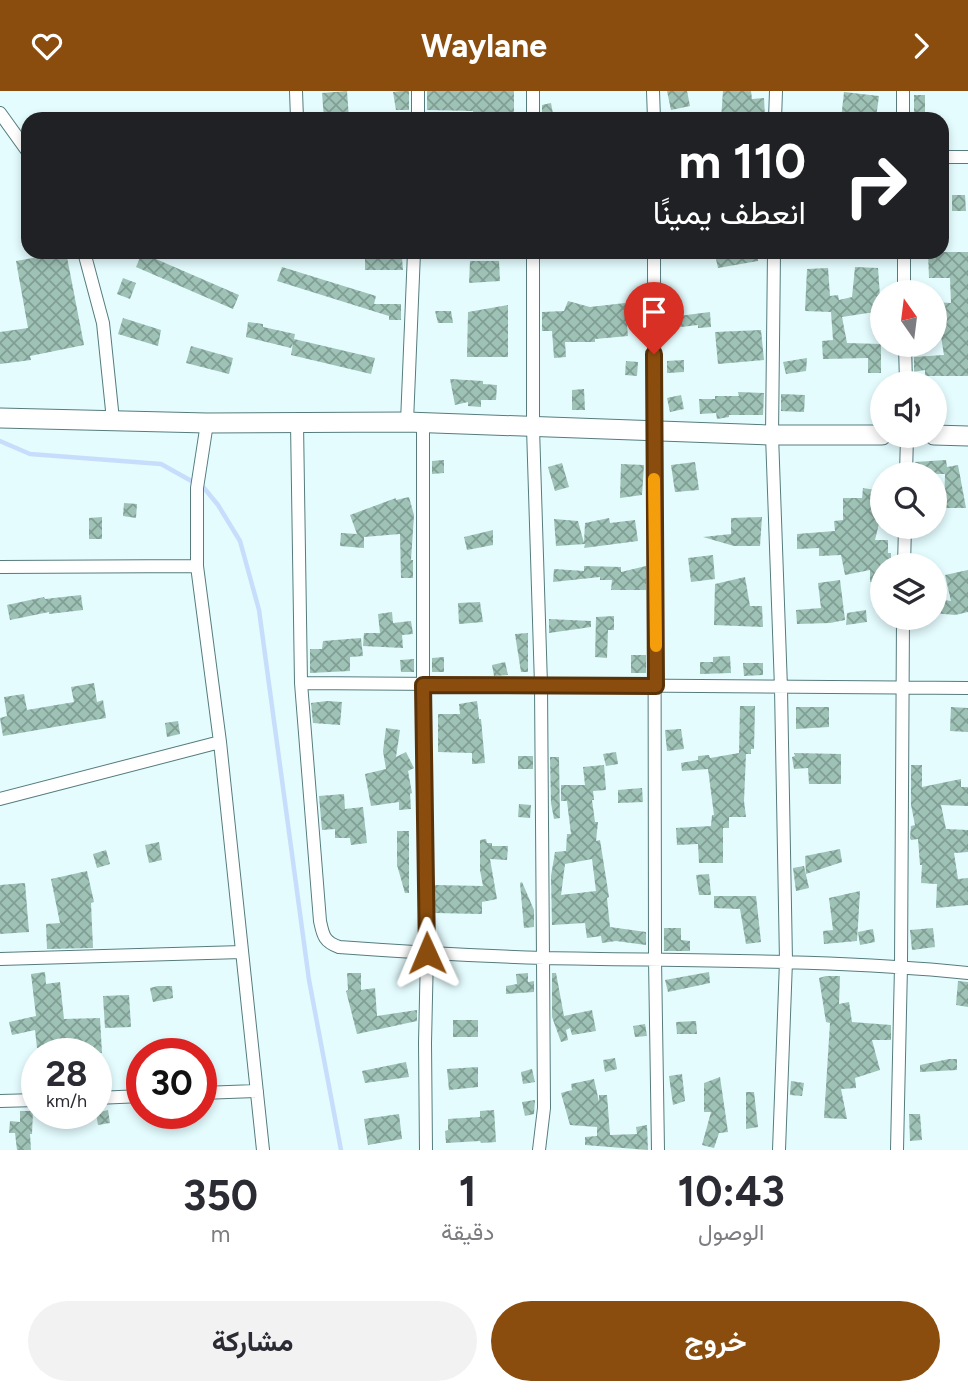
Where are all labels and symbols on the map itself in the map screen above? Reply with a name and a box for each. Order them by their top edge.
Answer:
north arrow [870,280,947,357]
pin [624,282,684,354]
position arrow [390,916,464,990]
speed limit sign: 30 [126,1038,217,1129]

